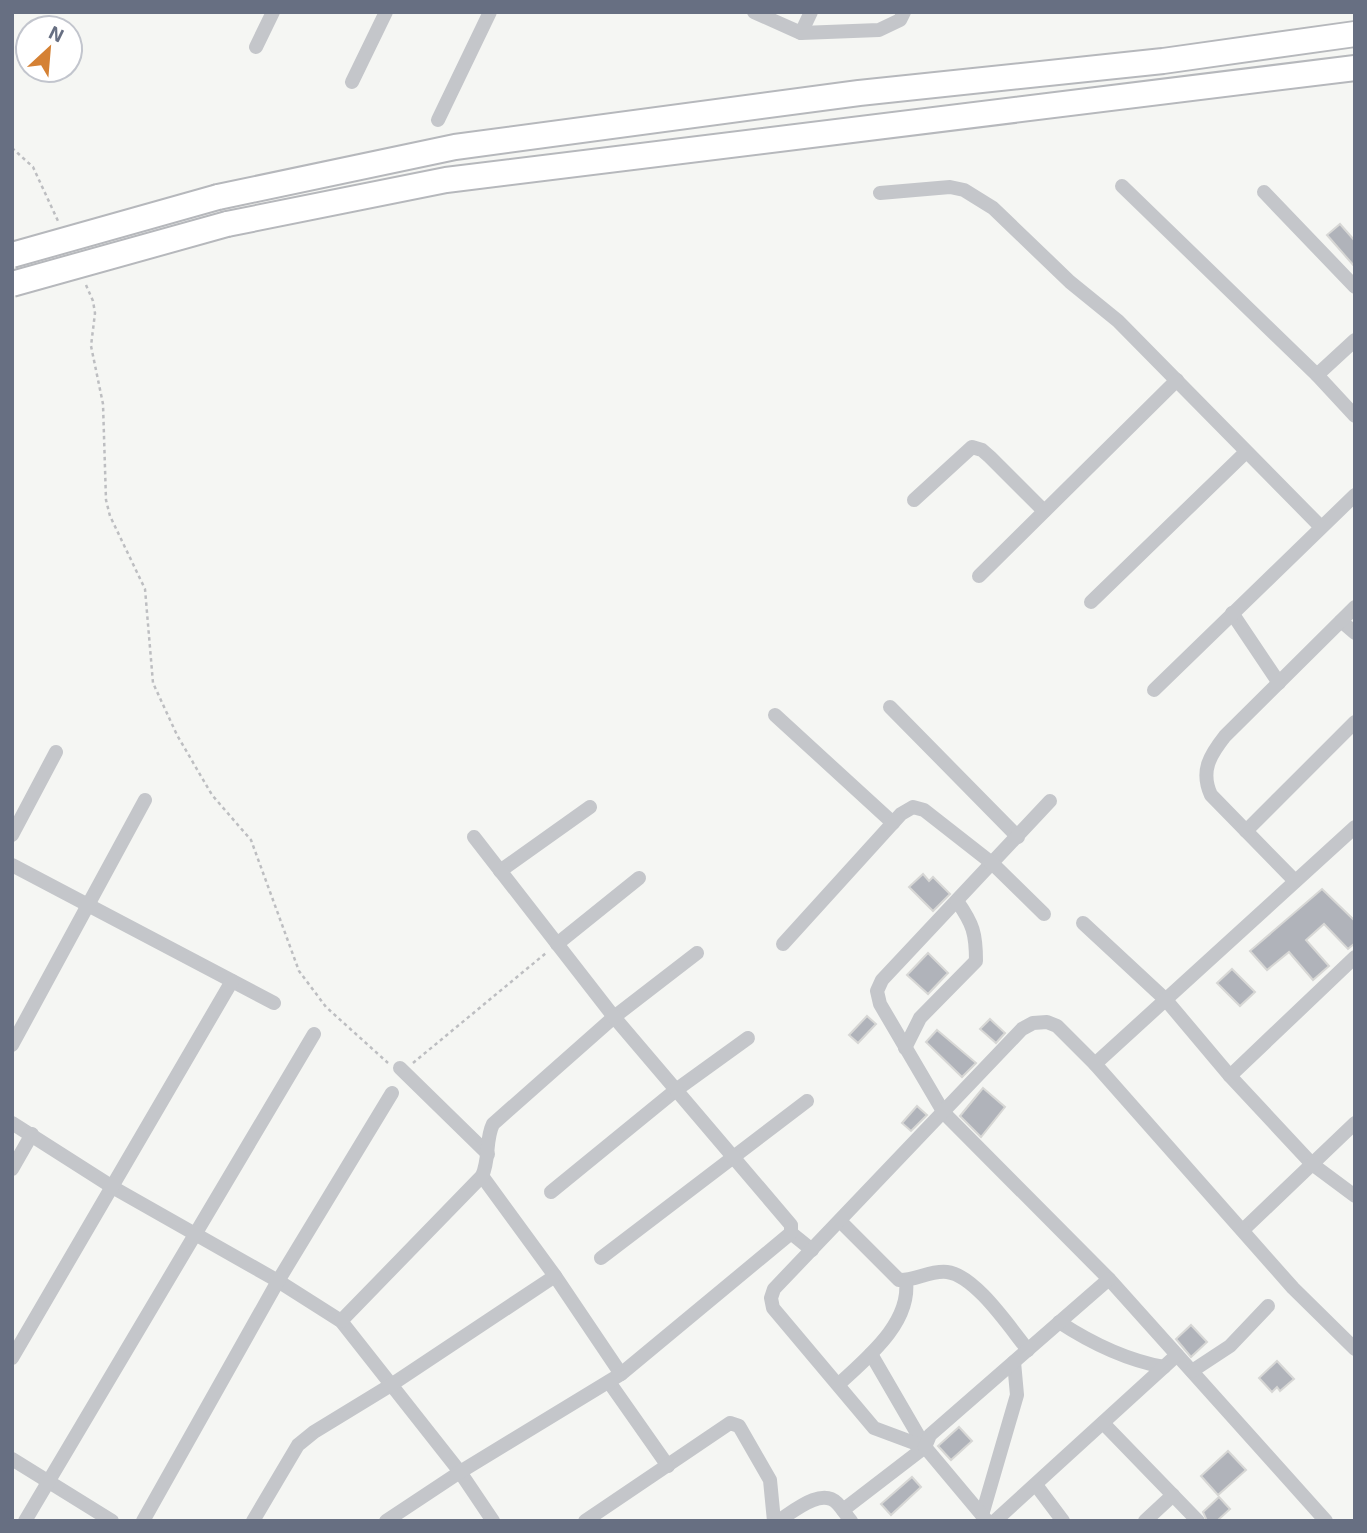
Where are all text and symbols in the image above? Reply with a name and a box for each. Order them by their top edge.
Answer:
north arrow [14,14,84,84]
text: N [45,20,68,47]

